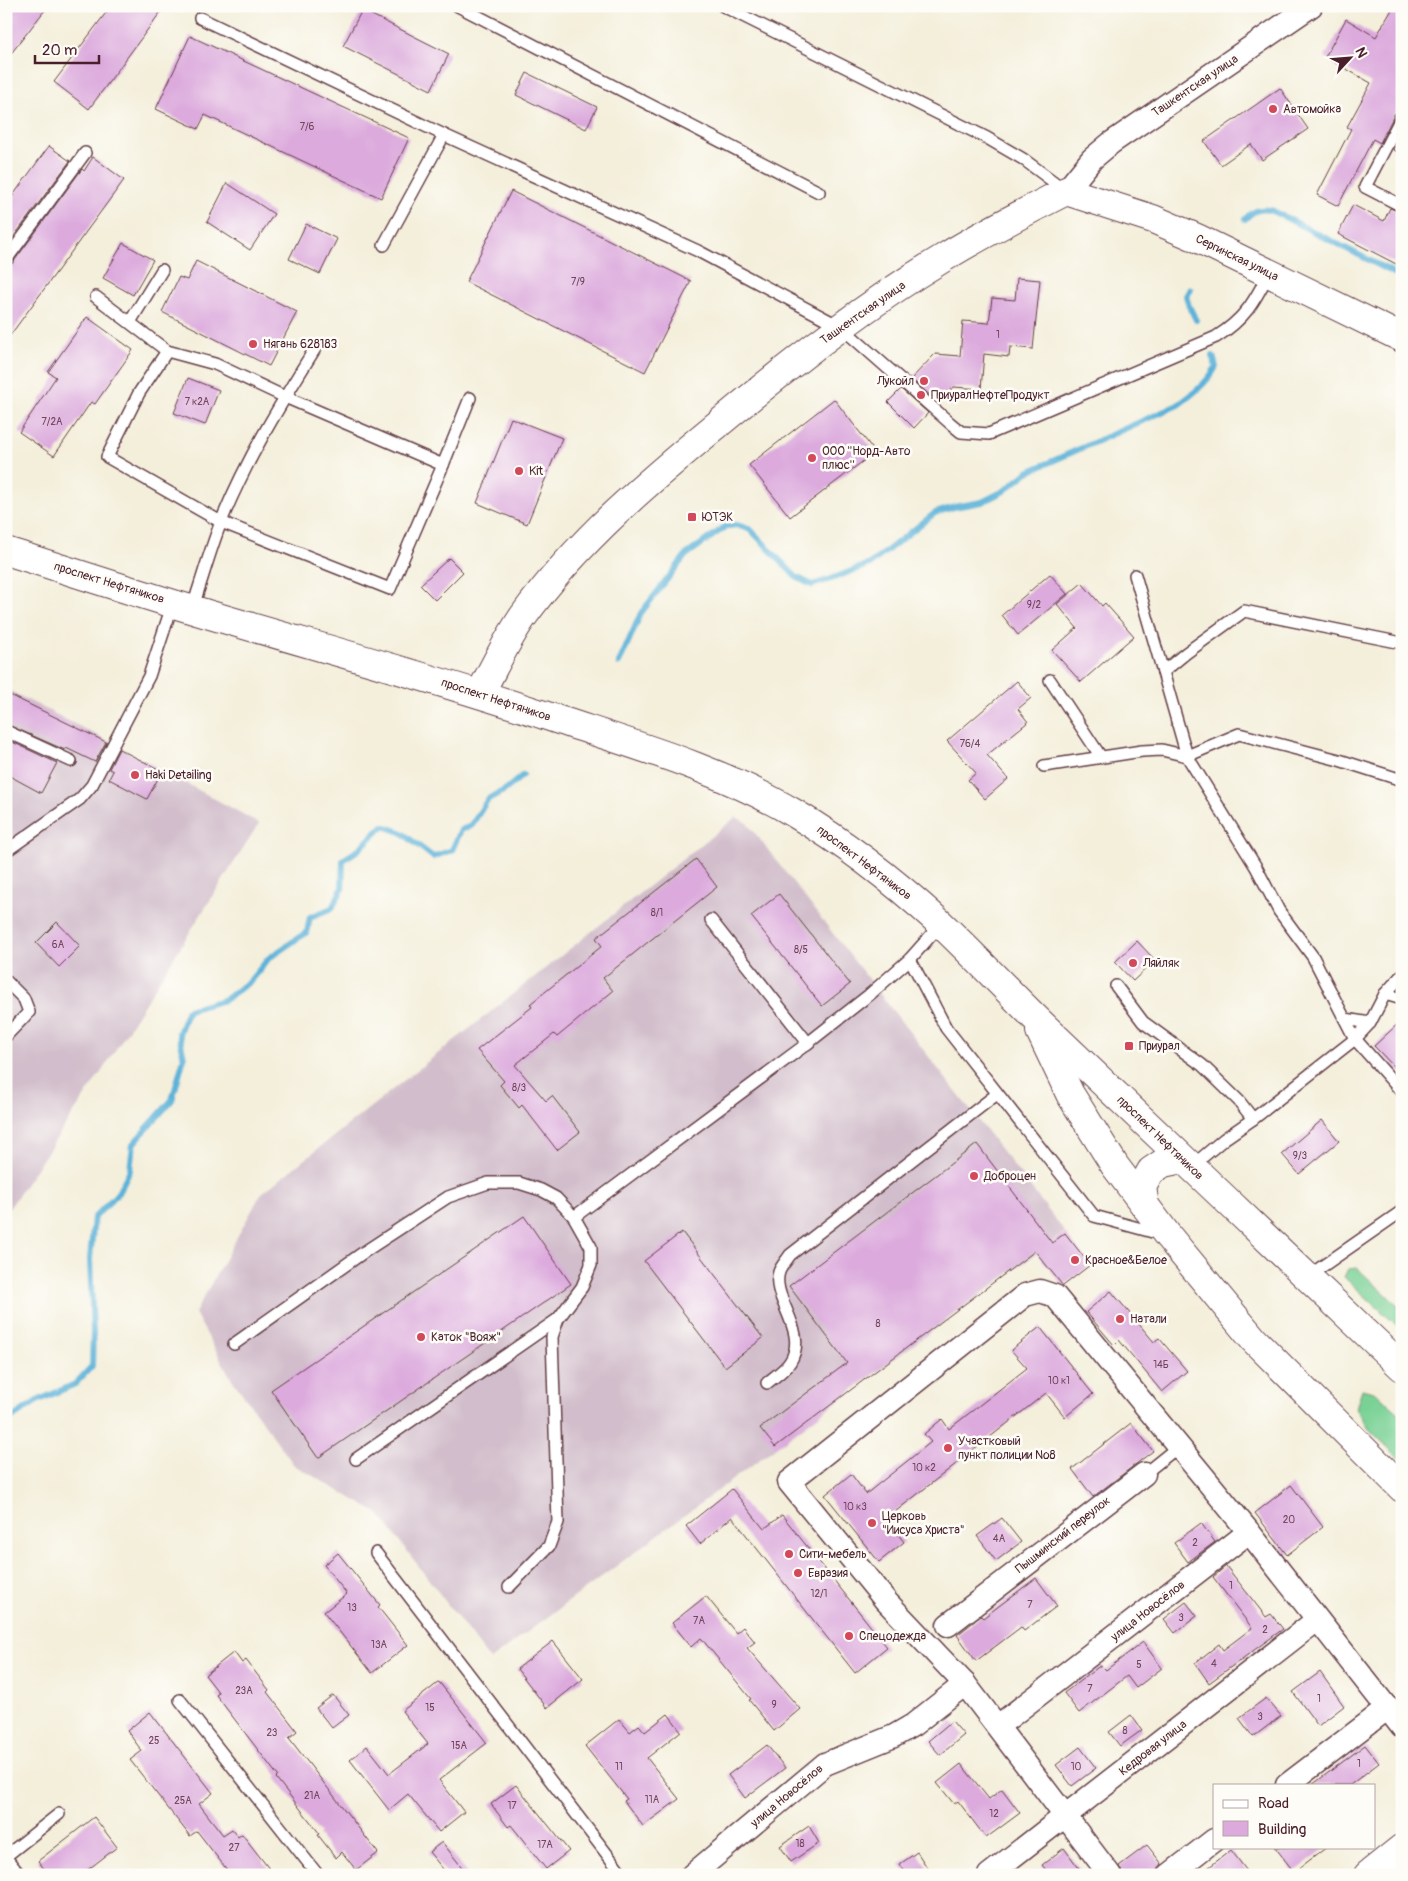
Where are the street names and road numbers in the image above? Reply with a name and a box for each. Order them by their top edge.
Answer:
street label: Ташкентская улица [1149,51,1241,120]
street label: Сергинская улица [1193,231,1281,285]
street label: Ташкентская улица [817,278,909,348]
street label: проспект Нефтяников [52,559,166,607]
street label: проспект Нефтяников [439,675,553,725]
street label: проспект Нефтяников [814,823,914,904]
street label: проспект Нефтяников [1114,1093,1207,1183]
street label: Пышминский переулок [1013,1493,1113,1577]
street label: улица Новосёлов [1107,1577,1188,1645]
street label: Кедровая улица [1116,1717,1190,1779]
street label: улица Новосёлов [747,1761,826,1831]

